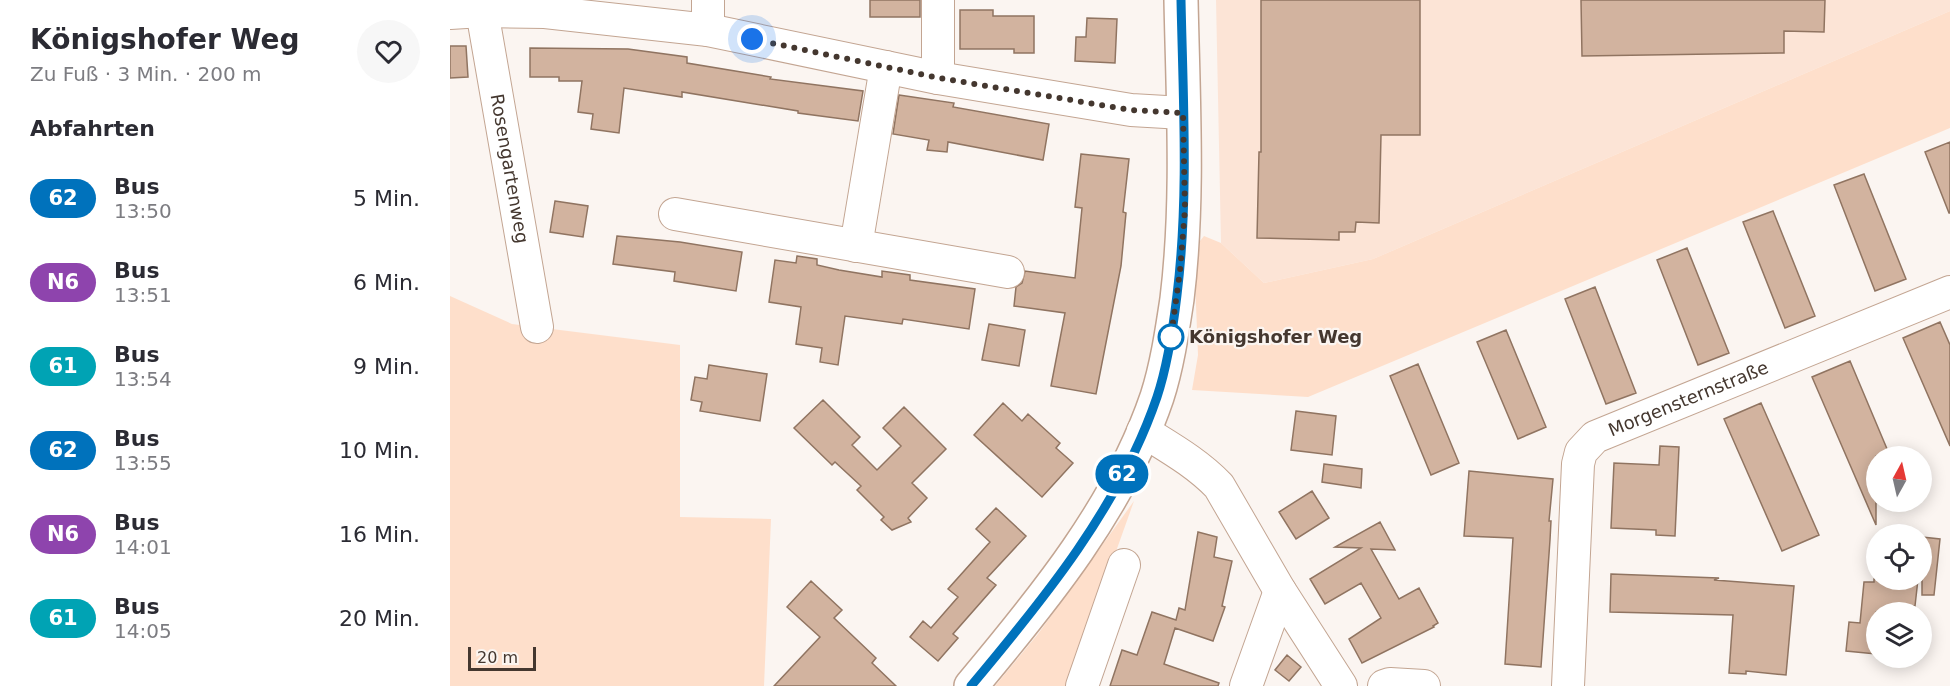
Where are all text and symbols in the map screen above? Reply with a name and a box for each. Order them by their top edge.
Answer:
button: heart [357,20,420,83]
text: Königshofer Weg [30,23,300,56]
your location [737,24,767,54]
text: Zu Fuß · 3 Min. · 200 m [30,62,262,86]
street label: Rosengartenweg [487,92,533,245]
text: Abfahrten [30,116,155,141]
text: Bus [114,174,160,199]
text: 62 [48,186,78,210]
text: 5 Min. [353,186,420,211]
text: 13:50 [114,199,172,223]
text: Bus [114,258,160,283]
text: N6 [47,270,79,294]
text: 6 Min. [353,270,420,295]
text: 13:51 [114,283,172,307]
marker: Königshofer Weg [1158,324,1184,350]
place label: Königshofer Weg [1189,326,1362,347]
text: Bus [114,342,160,367]
text: 61 [48,354,78,378]
text: 9 Min. [353,354,420,379]
street label: Morgensternstraße [1605,356,1771,440]
text: 13:54 [114,367,172,391]
text: Bus [114,426,160,451]
text: 62 [48,438,78,462]
text: 10 Min. [339,438,420,463]
north arrow [1866,446,1932,512]
map controls [1866,446,1932,668]
text: 13:55 [114,451,172,475]
line badge: 62 [1095,454,1149,494]
text: 62 [1107,462,1137,486]
text: Bus [114,510,160,535]
text: N6 [47,522,79,546]
text: 16 Min. [339,522,420,547]
button: locate [1866,524,1932,590]
text: 14:01 [114,535,172,559]
text: Bus [114,594,160,619]
button: layers [1866,602,1932,668]
text: 61 [48,606,78,630]
text: 20 Min. [339,606,420,631]
text: 14:05 [114,619,172,643]
scale bar [468,644,536,672]
text: 20 m [477,648,518,667]

